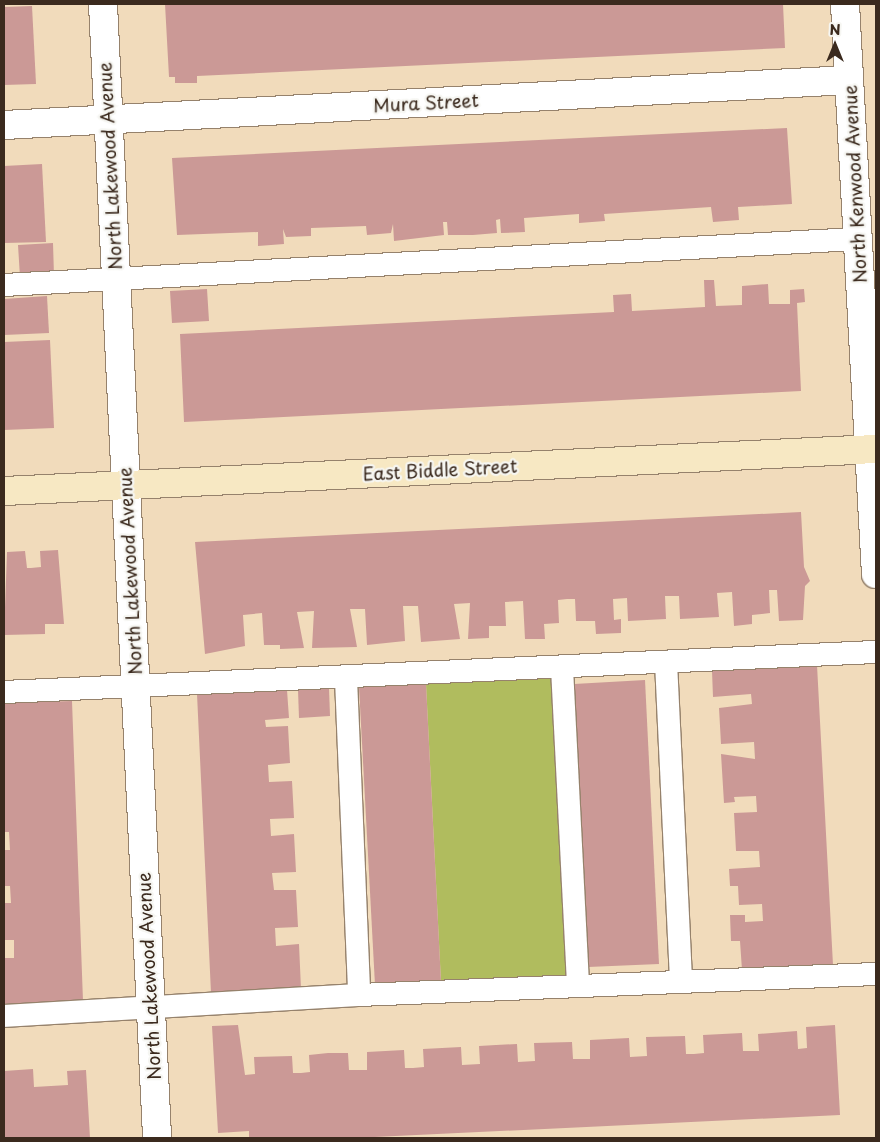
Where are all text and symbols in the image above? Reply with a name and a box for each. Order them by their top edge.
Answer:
text: N [829,19,841,40]
north arrow [810,20,860,70]
street label: North Lakewood Avenue [94,61,126,271]
street label: North Kenwood Avenue [839,83,871,285]
street label: Mura Street [373,89,479,117]
street label: East Biddle Street [361,455,519,485]
street label: North Lakewood Avenue [114,466,146,676]
street label: North Lakewood Avenue [133,871,165,1081]

